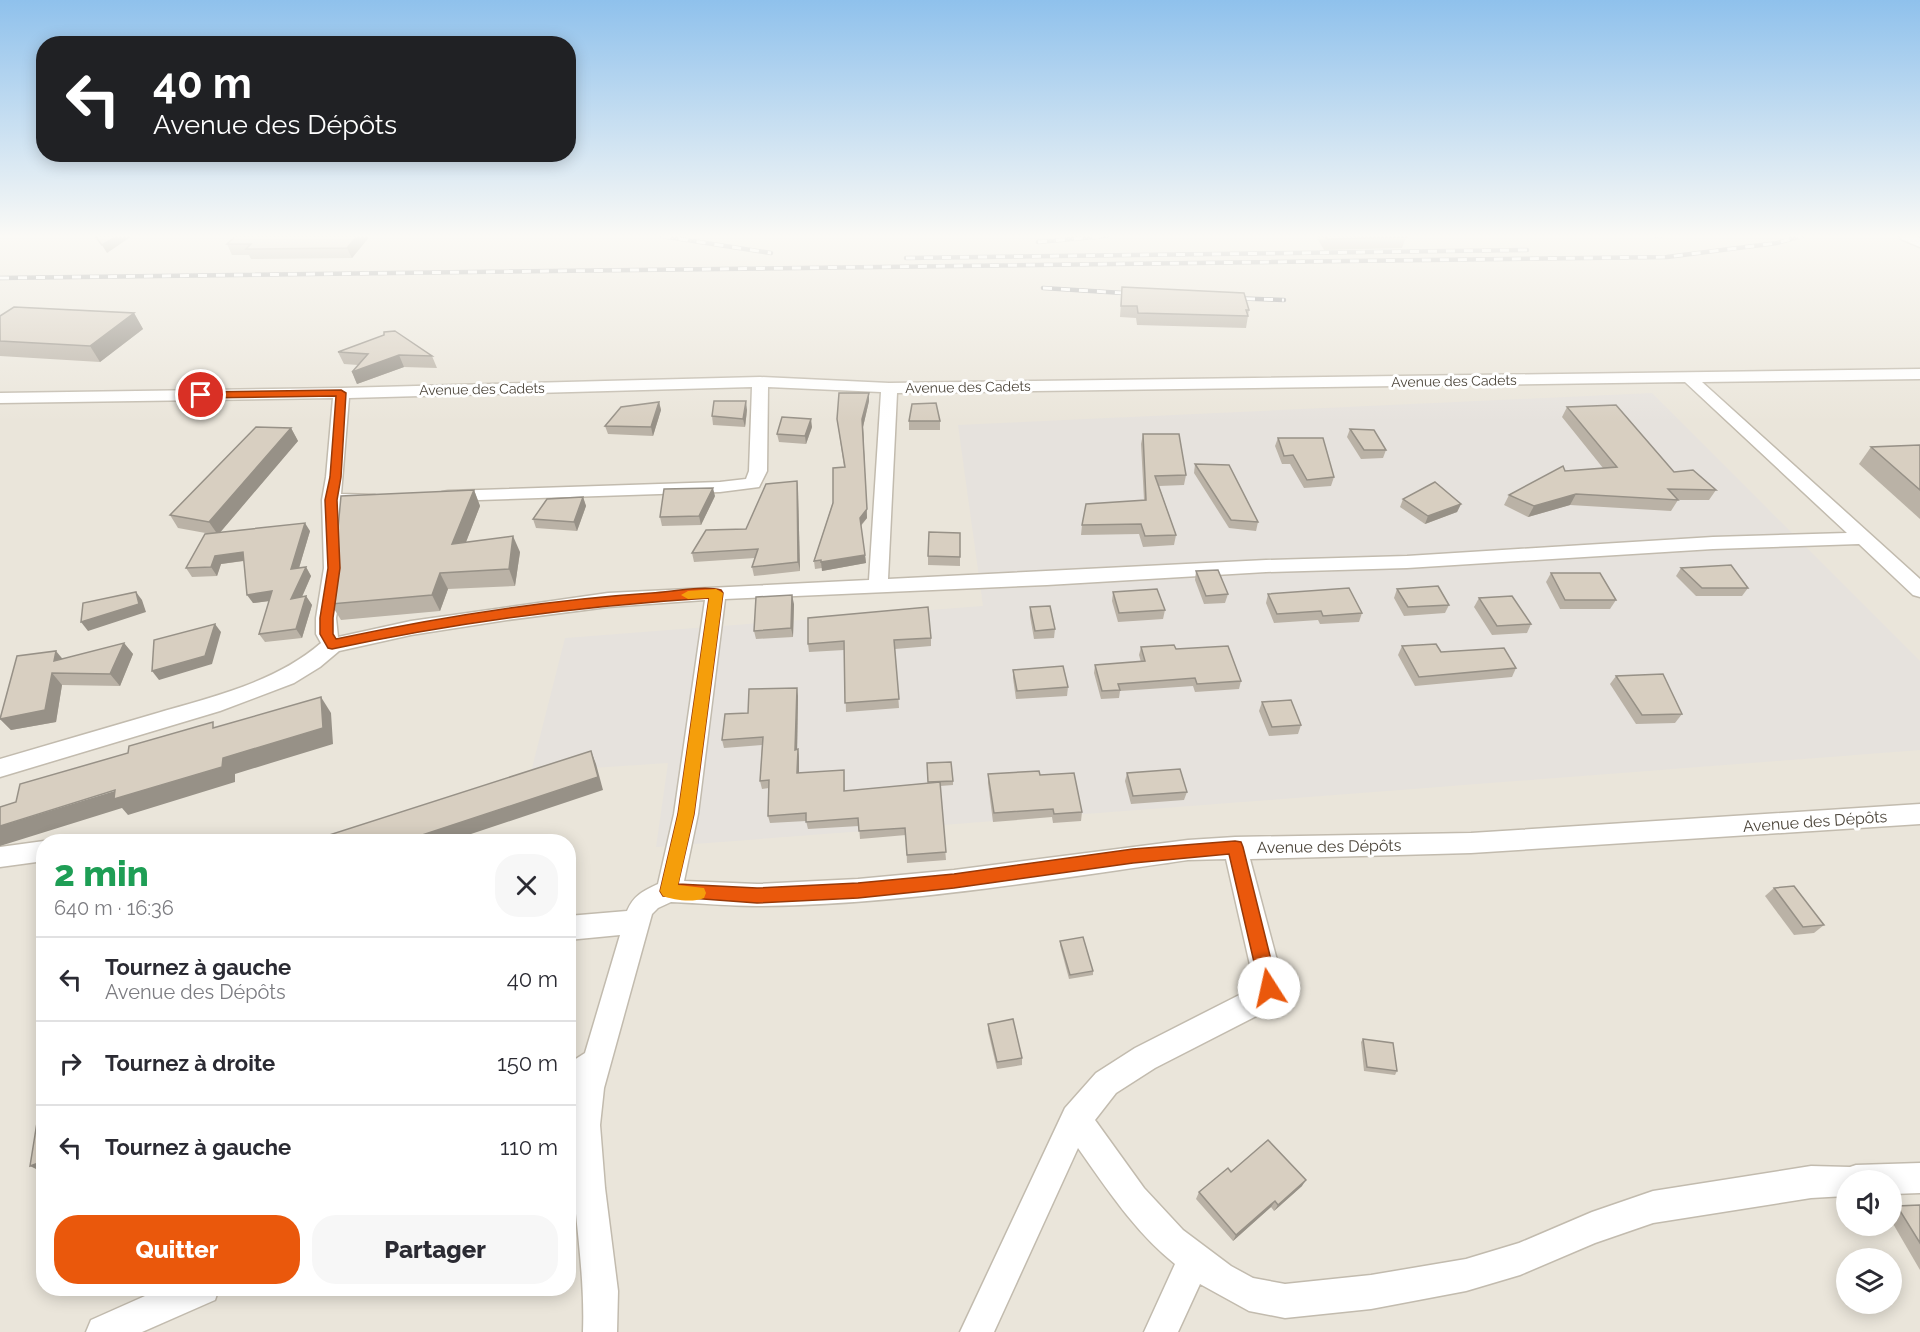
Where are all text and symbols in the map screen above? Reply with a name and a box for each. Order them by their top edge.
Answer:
text: 40 m [153,59,252,108]
icon: left [54,60,132,138]
text: Avenue des Dépôts [153,109,397,140]
pin [175,369,226,420]
street label: Avenue des Cadets [1391,372,1517,390]
icon: arrive [184,378,217,411]
street label: Avenue des Cadets [905,378,1031,396]
street label: Avenue des Cadets [419,380,545,398]
street label: Avenue des Dépôts [1742,807,1888,836]
street label: Avenue des Dépôts [1257,836,1402,857]
text: 2 min [54,852,149,894]
button: close [495,854,558,917]
text: 640 m · 16:36 [54,896,174,920]
text: Tournez à gauche [105,954,291,980]
position arrow [1237,956,1301,1020]
icon: left [54,963,87,996]
text: 40 m [507,966,558,992]
text: Avenue des Dépôts [105,980,286,1004]
icon: right [54,1047,87,1080]
text: Tournez à droite [105,1050,275,1076]
text: 150 m [497,1050,558,1076]
icon: left [54,1131,87,1164]
text: Tournez à gauche [105,1134,291,1160]
text: 110 m [500,1134,558,1160]
map controls [1836,1170,1902,1314]
button: sound [1836,1170,1902,1236]
button: Quitter [54,1215,300,1284]
button: Partager [312,1215,558,1284]
button: layers [1836,1248,1902,1314]

